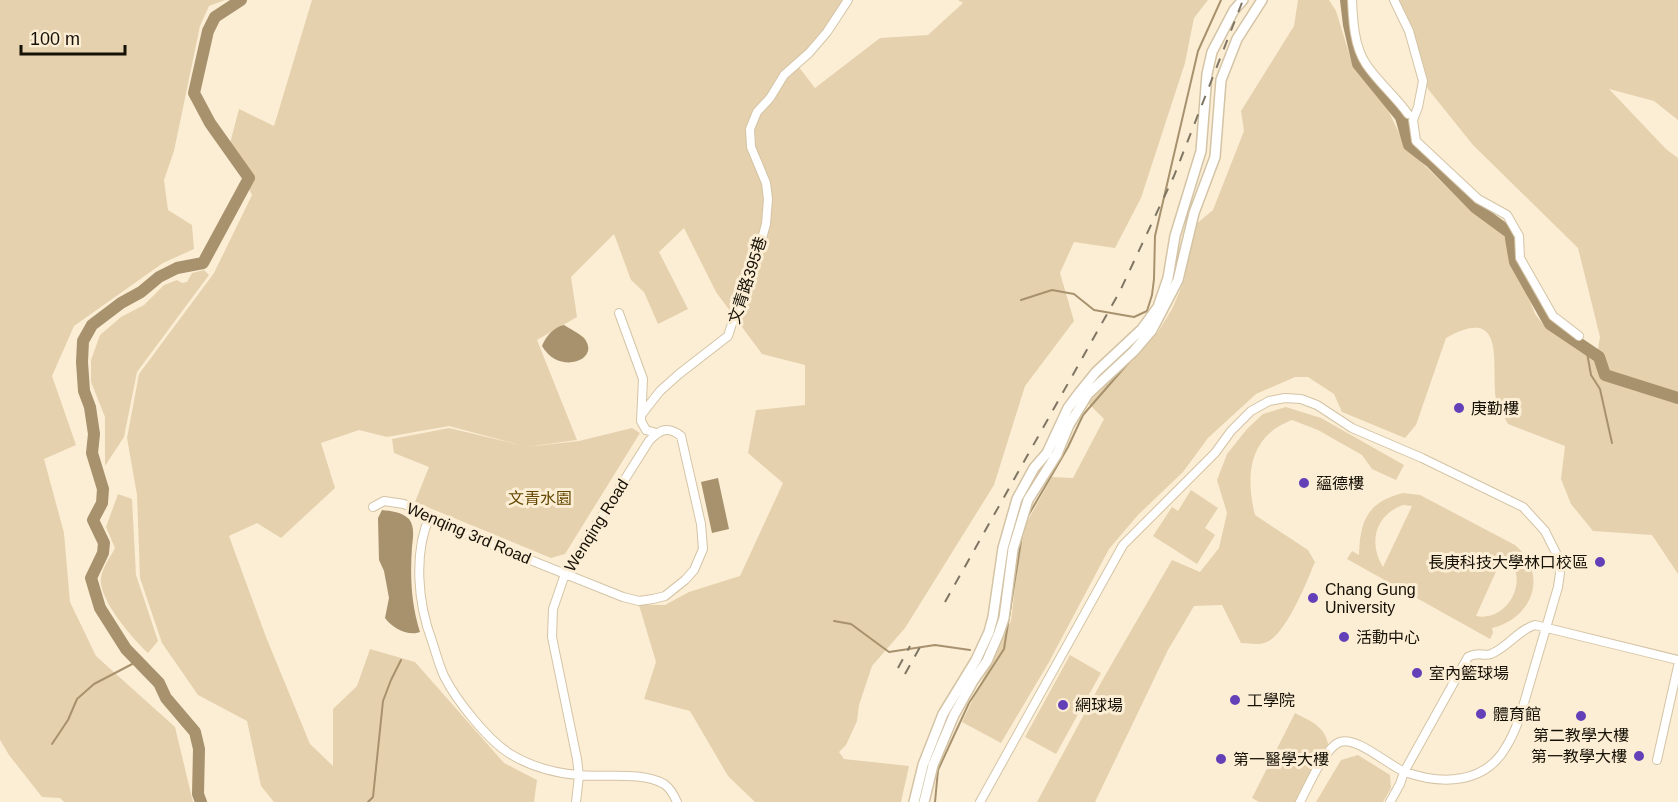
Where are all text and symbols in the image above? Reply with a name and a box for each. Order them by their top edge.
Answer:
scale bar [21,18,124,56]
text: 100 m [30,29,80,49]
street label: 文青路395巷 [725,234,770,326]
place label: 庚勤樓 [1471,400,1519,417]
marker: 庚勤樓 [1452,401,1466,415]
place label: 蘊德樓 [1316,475,1364,492]
street label: Wenqing Road [561,476,632,575]
marker: 蘊德樓 [1297,476,1311,490]
park label: 文青水園 [508,490,572,507]
street label: Wenqing 3rd Road [404,500,533,567]
place label: 長庚科技大學林口校區 [1428,554,1588,571]
marker: 長庚科技大學林口校區 [1593,555,1607,569]
place label: Chang Gung University [1325,581,1416,616]
marker: Chang Gung University [1306,591,1320,605]
place label: 活動中心 [1356,629,1420,646]
marker: 活動中心 [1337,630,1351,644]
place label: 室內籃球場 [1429,664,1509,682]
marker: 室內籃球場 [1410,666,1424,680]
place label: 工學院 [1247,692,1295,709]
marker: 工學院 [1228,693,1242,707]
place label: 網球場 [1075,697,1123,714]
marker: 網球場 [1056,698,1070,712]
place label: 體育館 [1493,706,1541,723]
marker: 體育館 [1474,707,1488,721]
marker: 第二教學大樓 [1574,709,1588,723]
place label: 第二教學大樓 [1533,727,1629,744]
place label: 第一教學大樓 [1531,748,1627,765]
marker: 第一教學大樓 [1632,749,1646,763]
place label: 第一醫學大樓 [1233,751,1329,768]
marker: 第一醫學大樓 [1214,752,1228,766]

